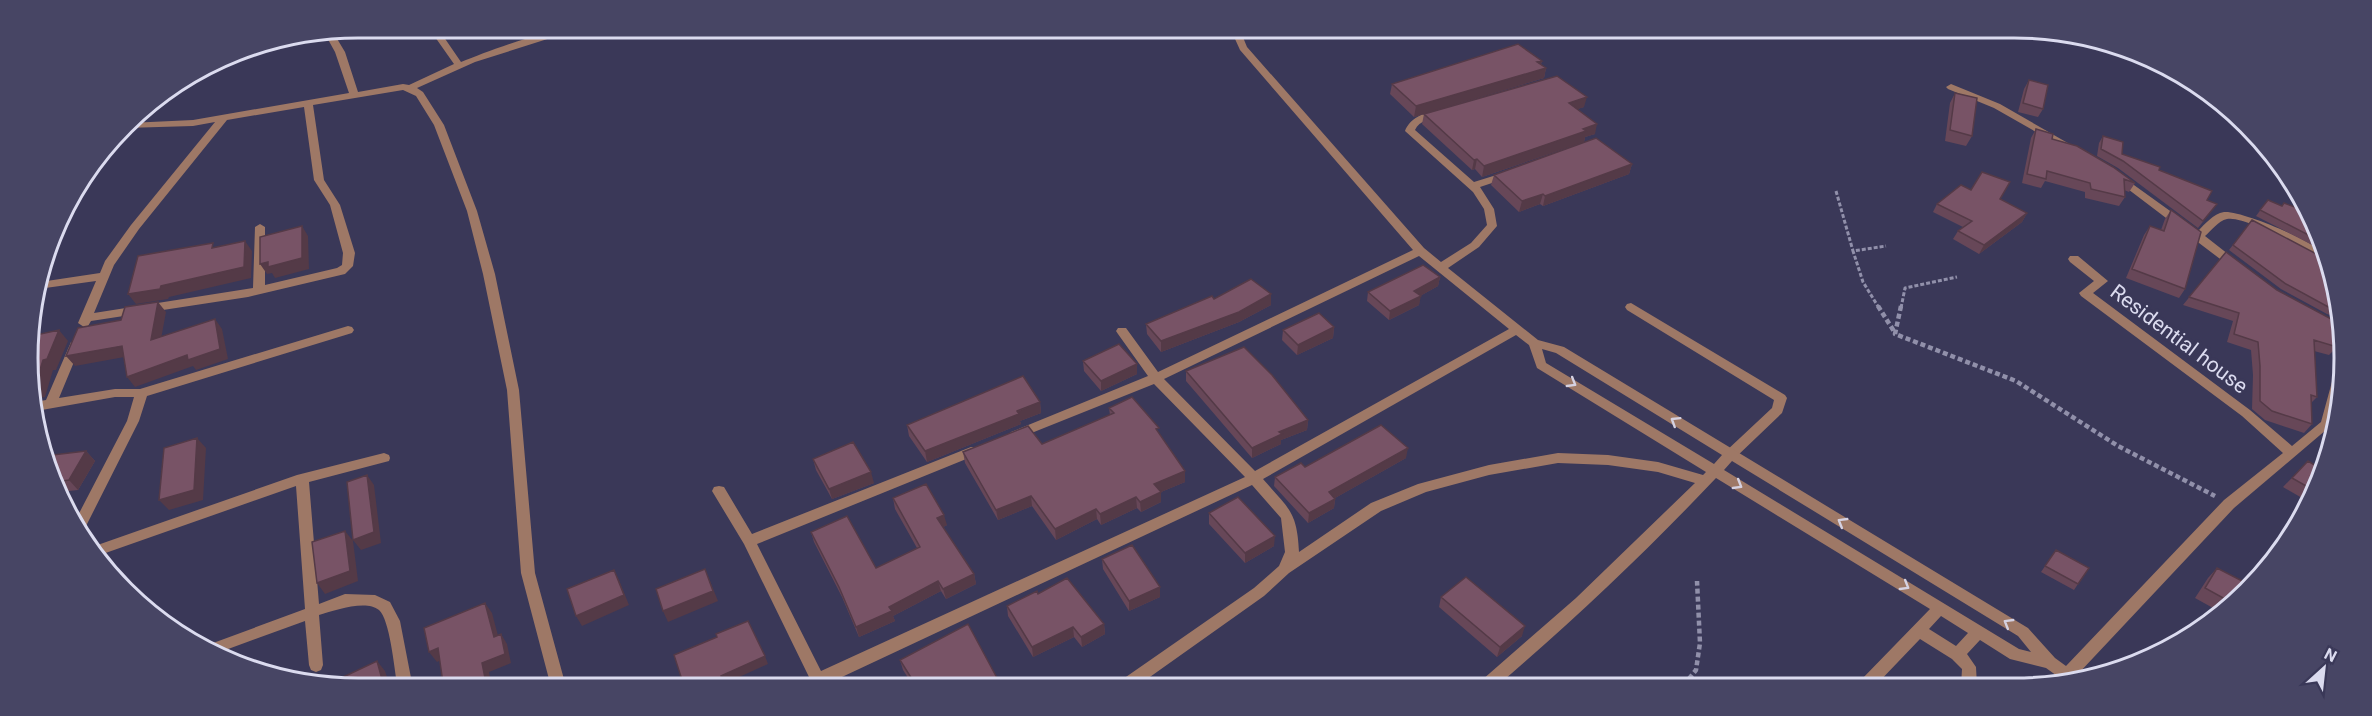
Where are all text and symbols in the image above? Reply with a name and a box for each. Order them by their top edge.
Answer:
street label: Residential house [2106,280,2252,398]
one-way arrow [1566,376,1576,388]
one-way arrow [1671,417,1681,429]
one-way arrow [1732,478,1742,489]
one-way arrow [1838,518,1848,530]
one-way arrow [1899,579,1909,591]
one-way arrow [2004,619,2014,630]
north arrow [2294,638,2354,698]
text: N [2321,644,2340,666]

